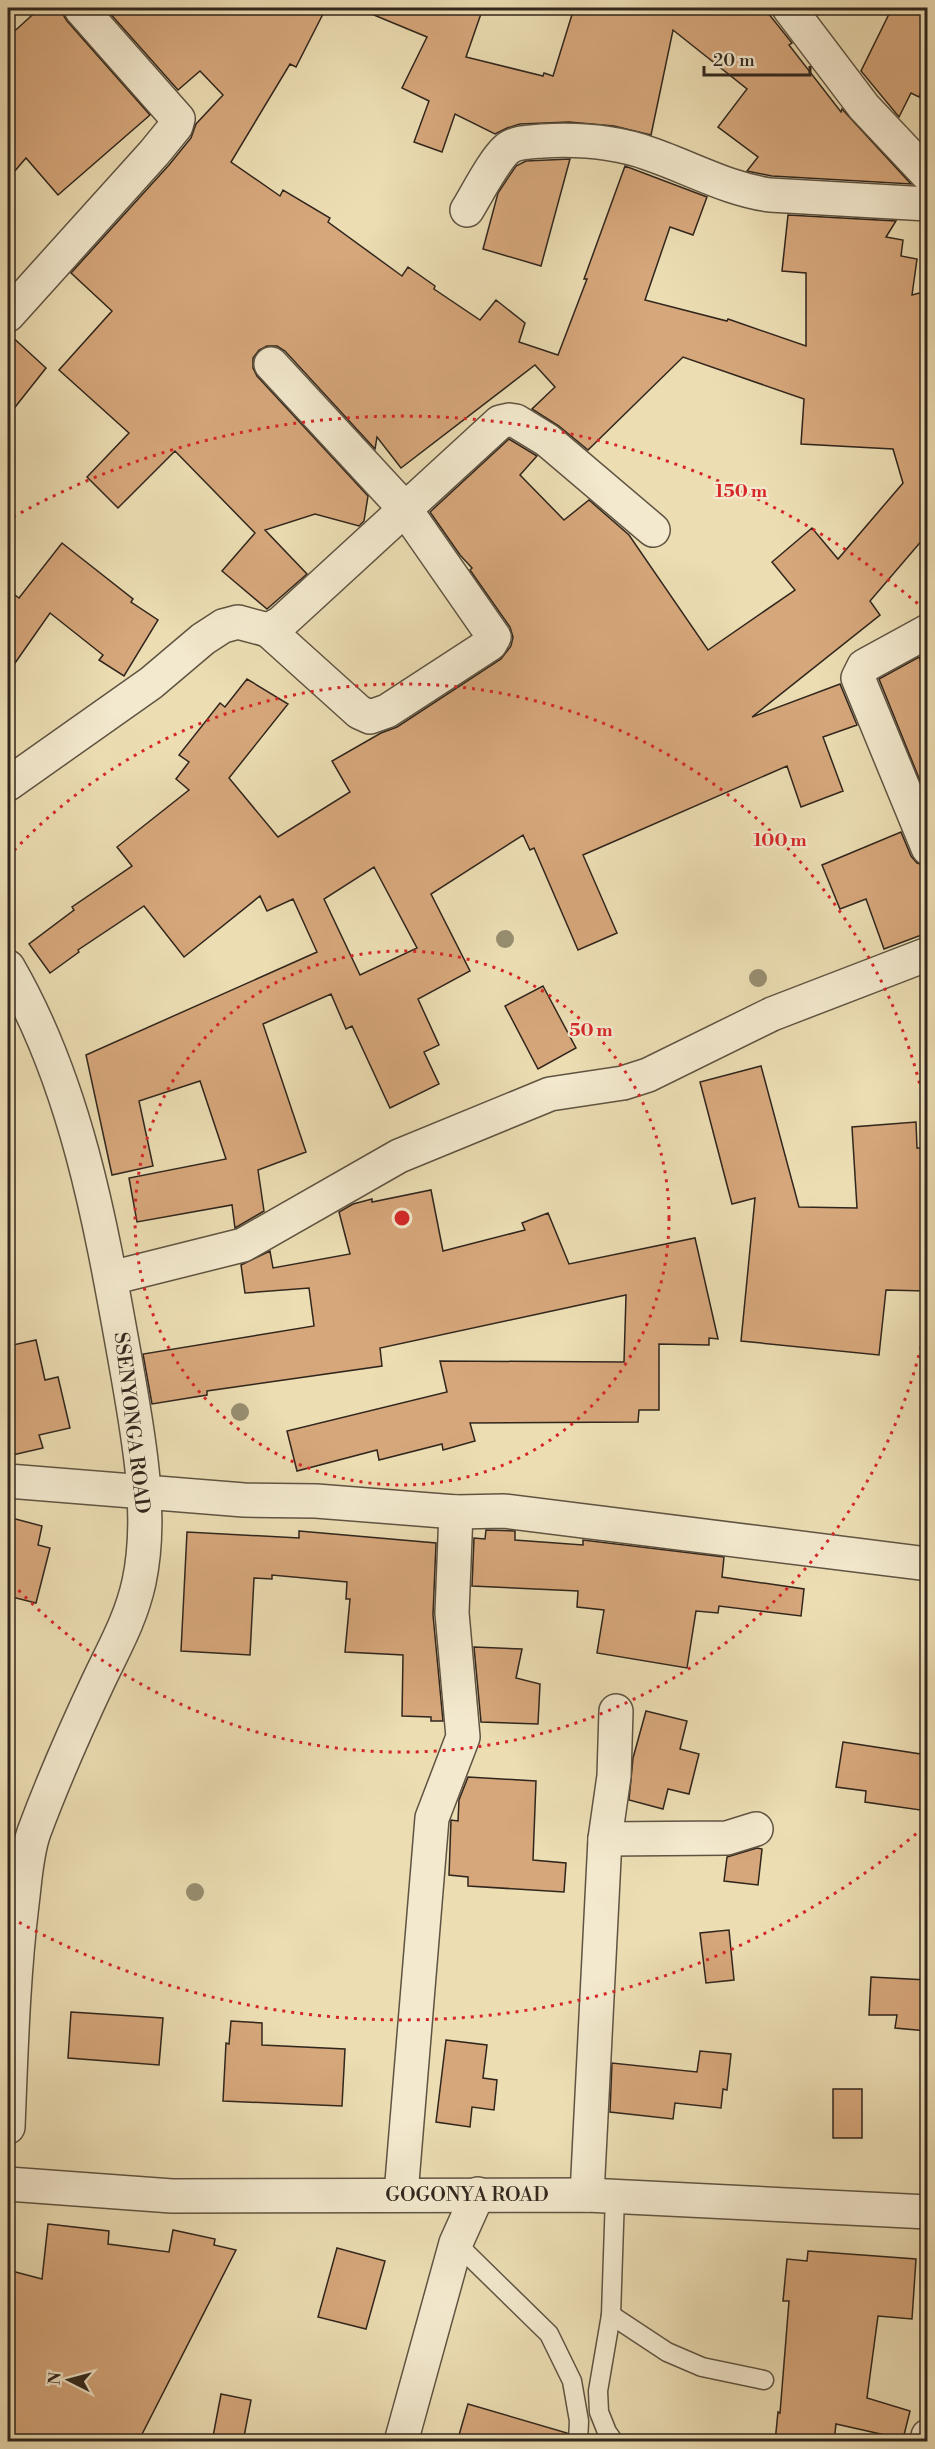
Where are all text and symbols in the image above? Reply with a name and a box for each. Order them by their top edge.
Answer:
scale bar [704,39,810,77]
text: 20 m [713,49,755,72]
text: 150 m [715,480,768,503]
text: 100 m [753,829,807,852]
text: 50 m [569,1019,613,1042]
centre of rings [392,1208,412,1228]
street label: SSENYONGA ROAD [107,1331,155,1515]
street label: GOGONYA ROAD [385,2183,549,2208]
north arrow [39,2350,99,2410]
text: N [44,2371,66,2386]

